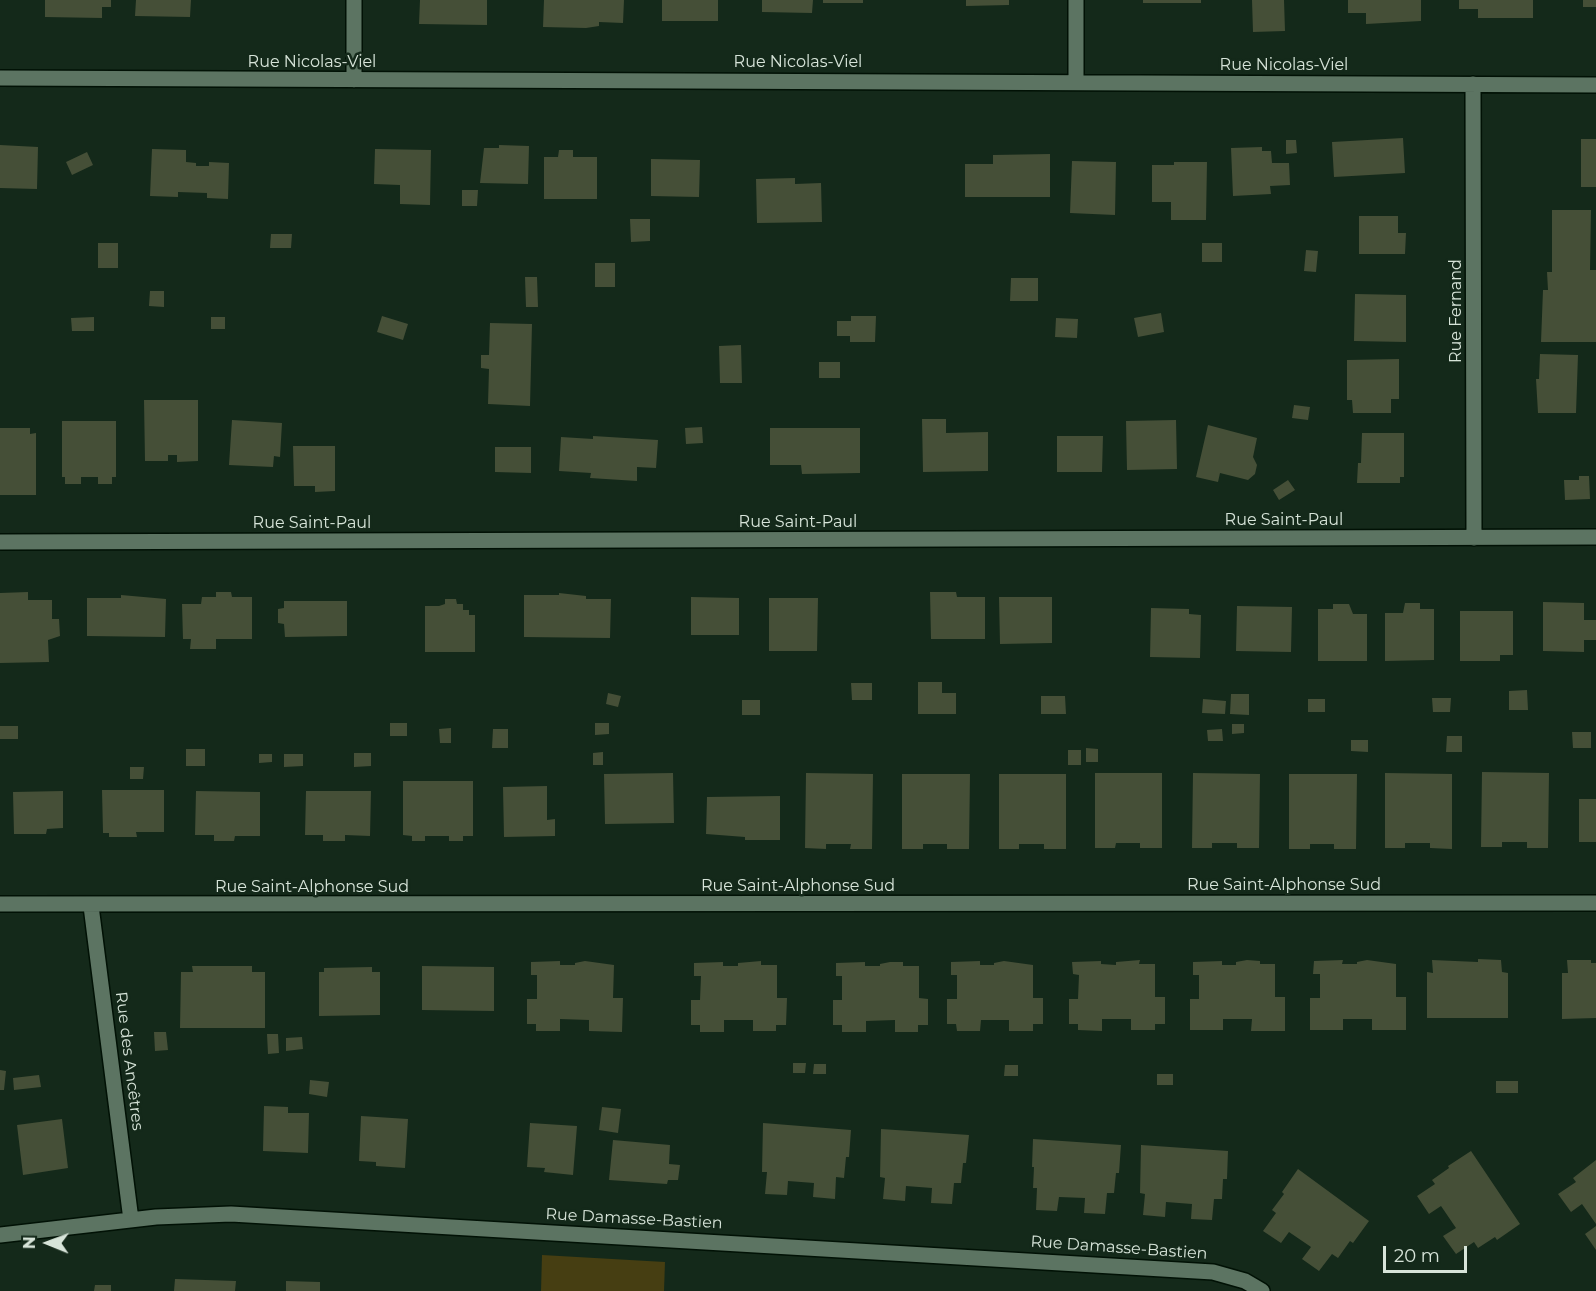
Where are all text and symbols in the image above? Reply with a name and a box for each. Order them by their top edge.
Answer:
street label: Rue Nicolas-Viel [248,52,376,72]
street label: Rue Nicolas-Viel [734,52,862,72]
street label: Rue Nicolas-Viel [1220,55,1348,75]
street label: Rue Fernand [1446,259,1466,363]
street label: Rue Saint-Paul [1225,510,1343,530]
street label: Rue Saint-Paul [739,512,857,532]
street label: Rue Saint-Paul [253,513,371,533]
street label: Rue Saint-Alphonse Sud [1187,875,1381,895]
street label: Rue Saint-Alphonse Sud [701,876,895,896]
street label: Rue Saint-Alphonse Sud [215,877,409,897]
street label: Rue des Ancêtres [111,991,147,1131]
street label: Rue Damasse-Bastien [545,1205,723,1233]
north arrow [18,1213,78,1273]
street label: Rue Damasse-Bastien [1030,1232,1208,1264]
scale bar [1386,1234,1470,1272]
text: N [20,1236,39,1249]
text: 20 m [1394,1245,1440,1267]

